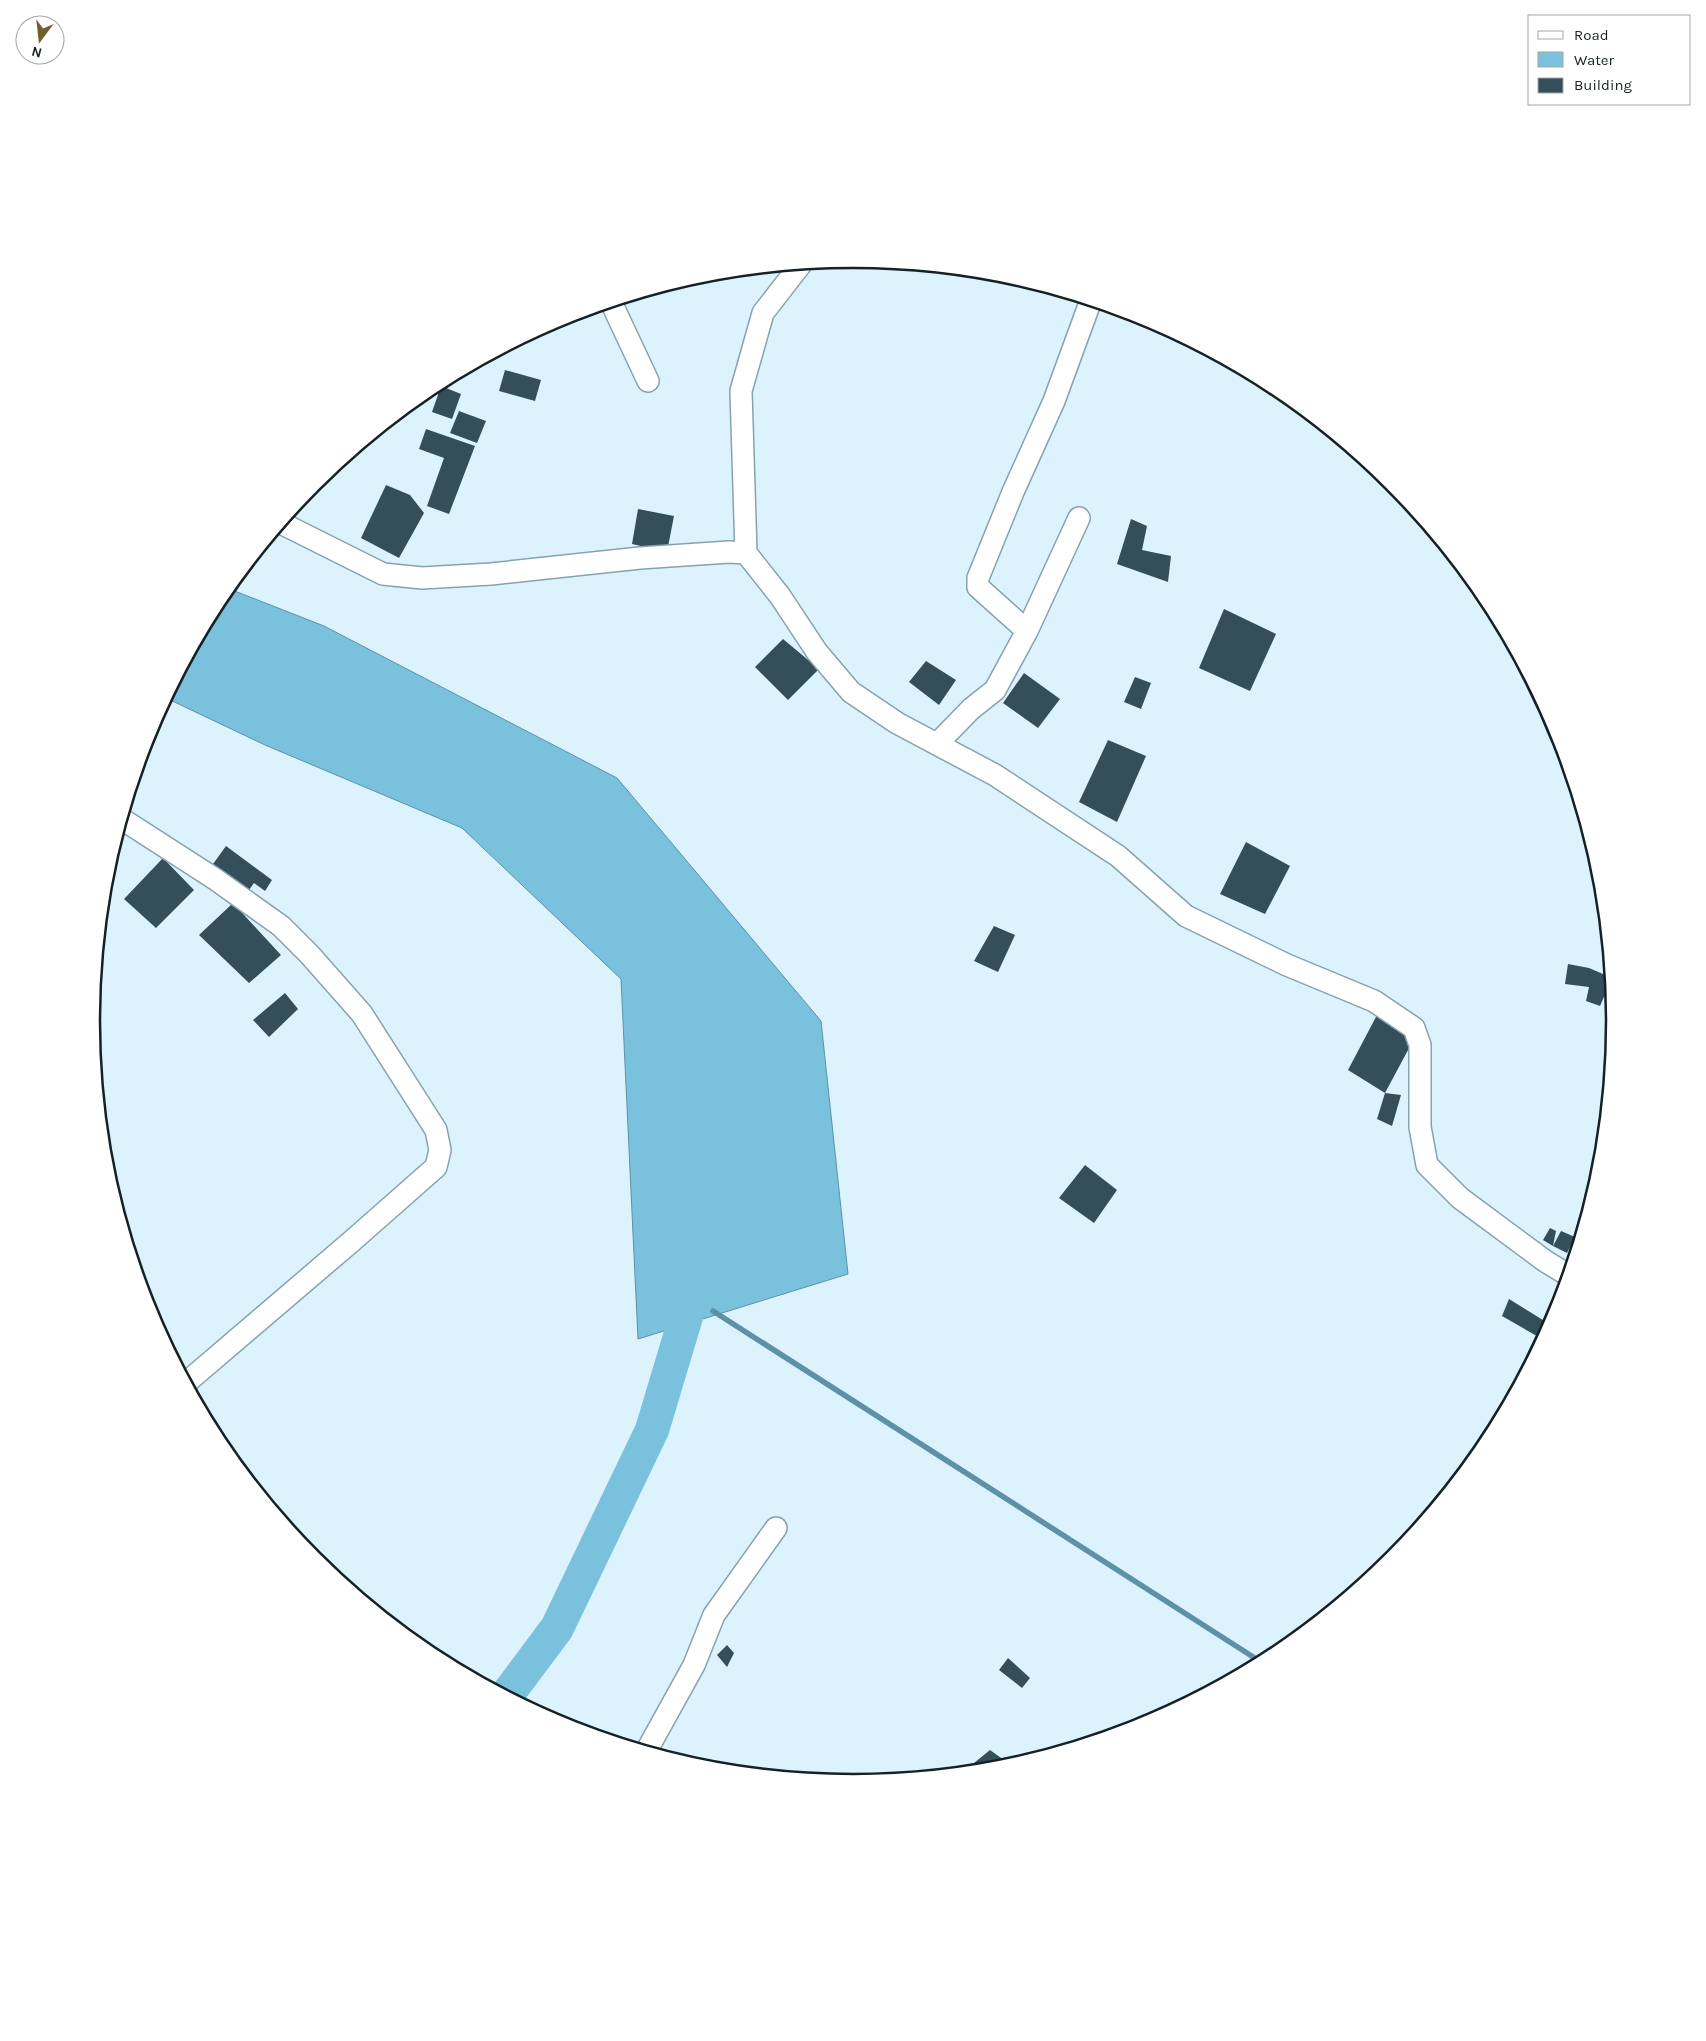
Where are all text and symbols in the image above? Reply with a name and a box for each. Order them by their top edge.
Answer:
north arrow [15,15,65,65]
legend [1528,15,1691,105]
text: Road [1574,26,1609,44]
text: N [30,43,44,62]
text: Water [1574,51,1615,69]
text: Building [1574,76,1632,94]

